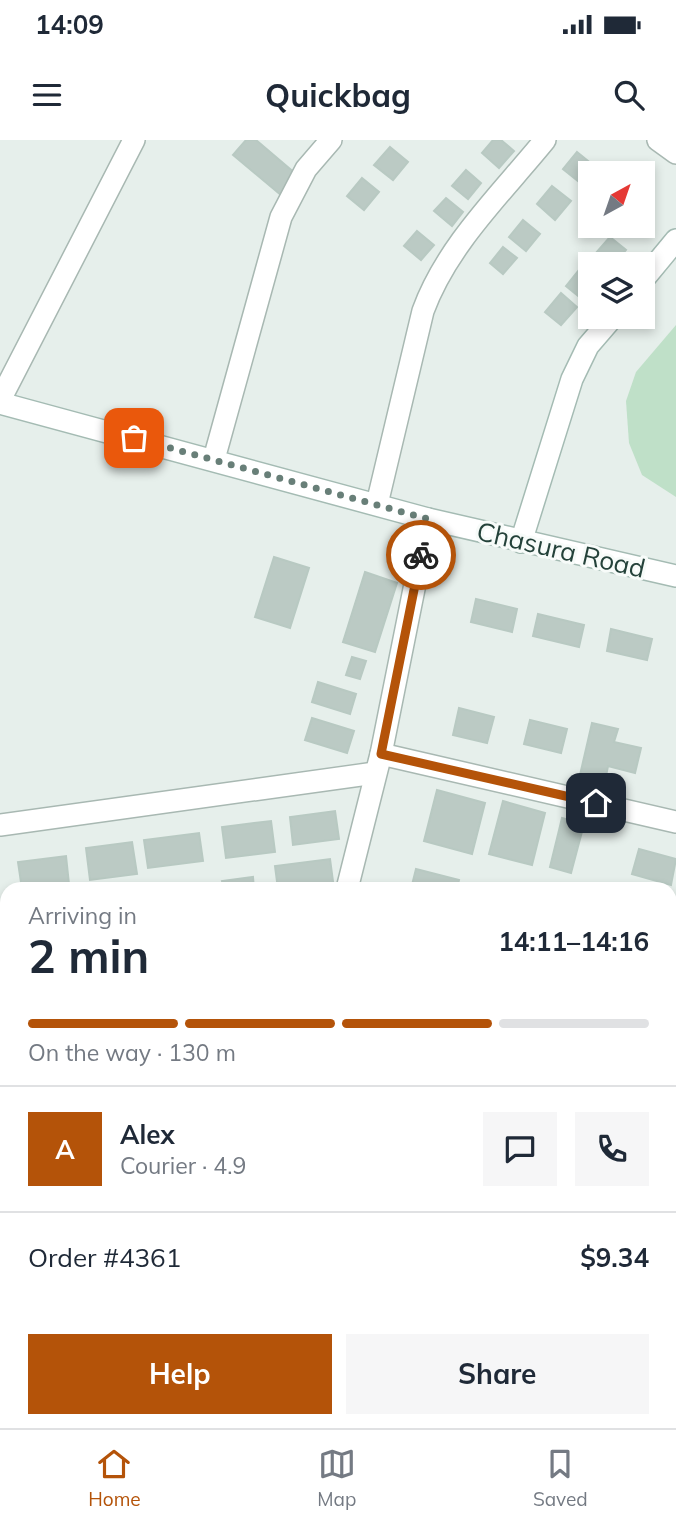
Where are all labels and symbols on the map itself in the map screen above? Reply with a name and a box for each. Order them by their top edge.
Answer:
north arrow [578,161,654,238]
pin [104,408,164,468]
street label: Chasura Road [474,514,649,585]
courier [386,520,456,590]
pin [566,773,626,833]

